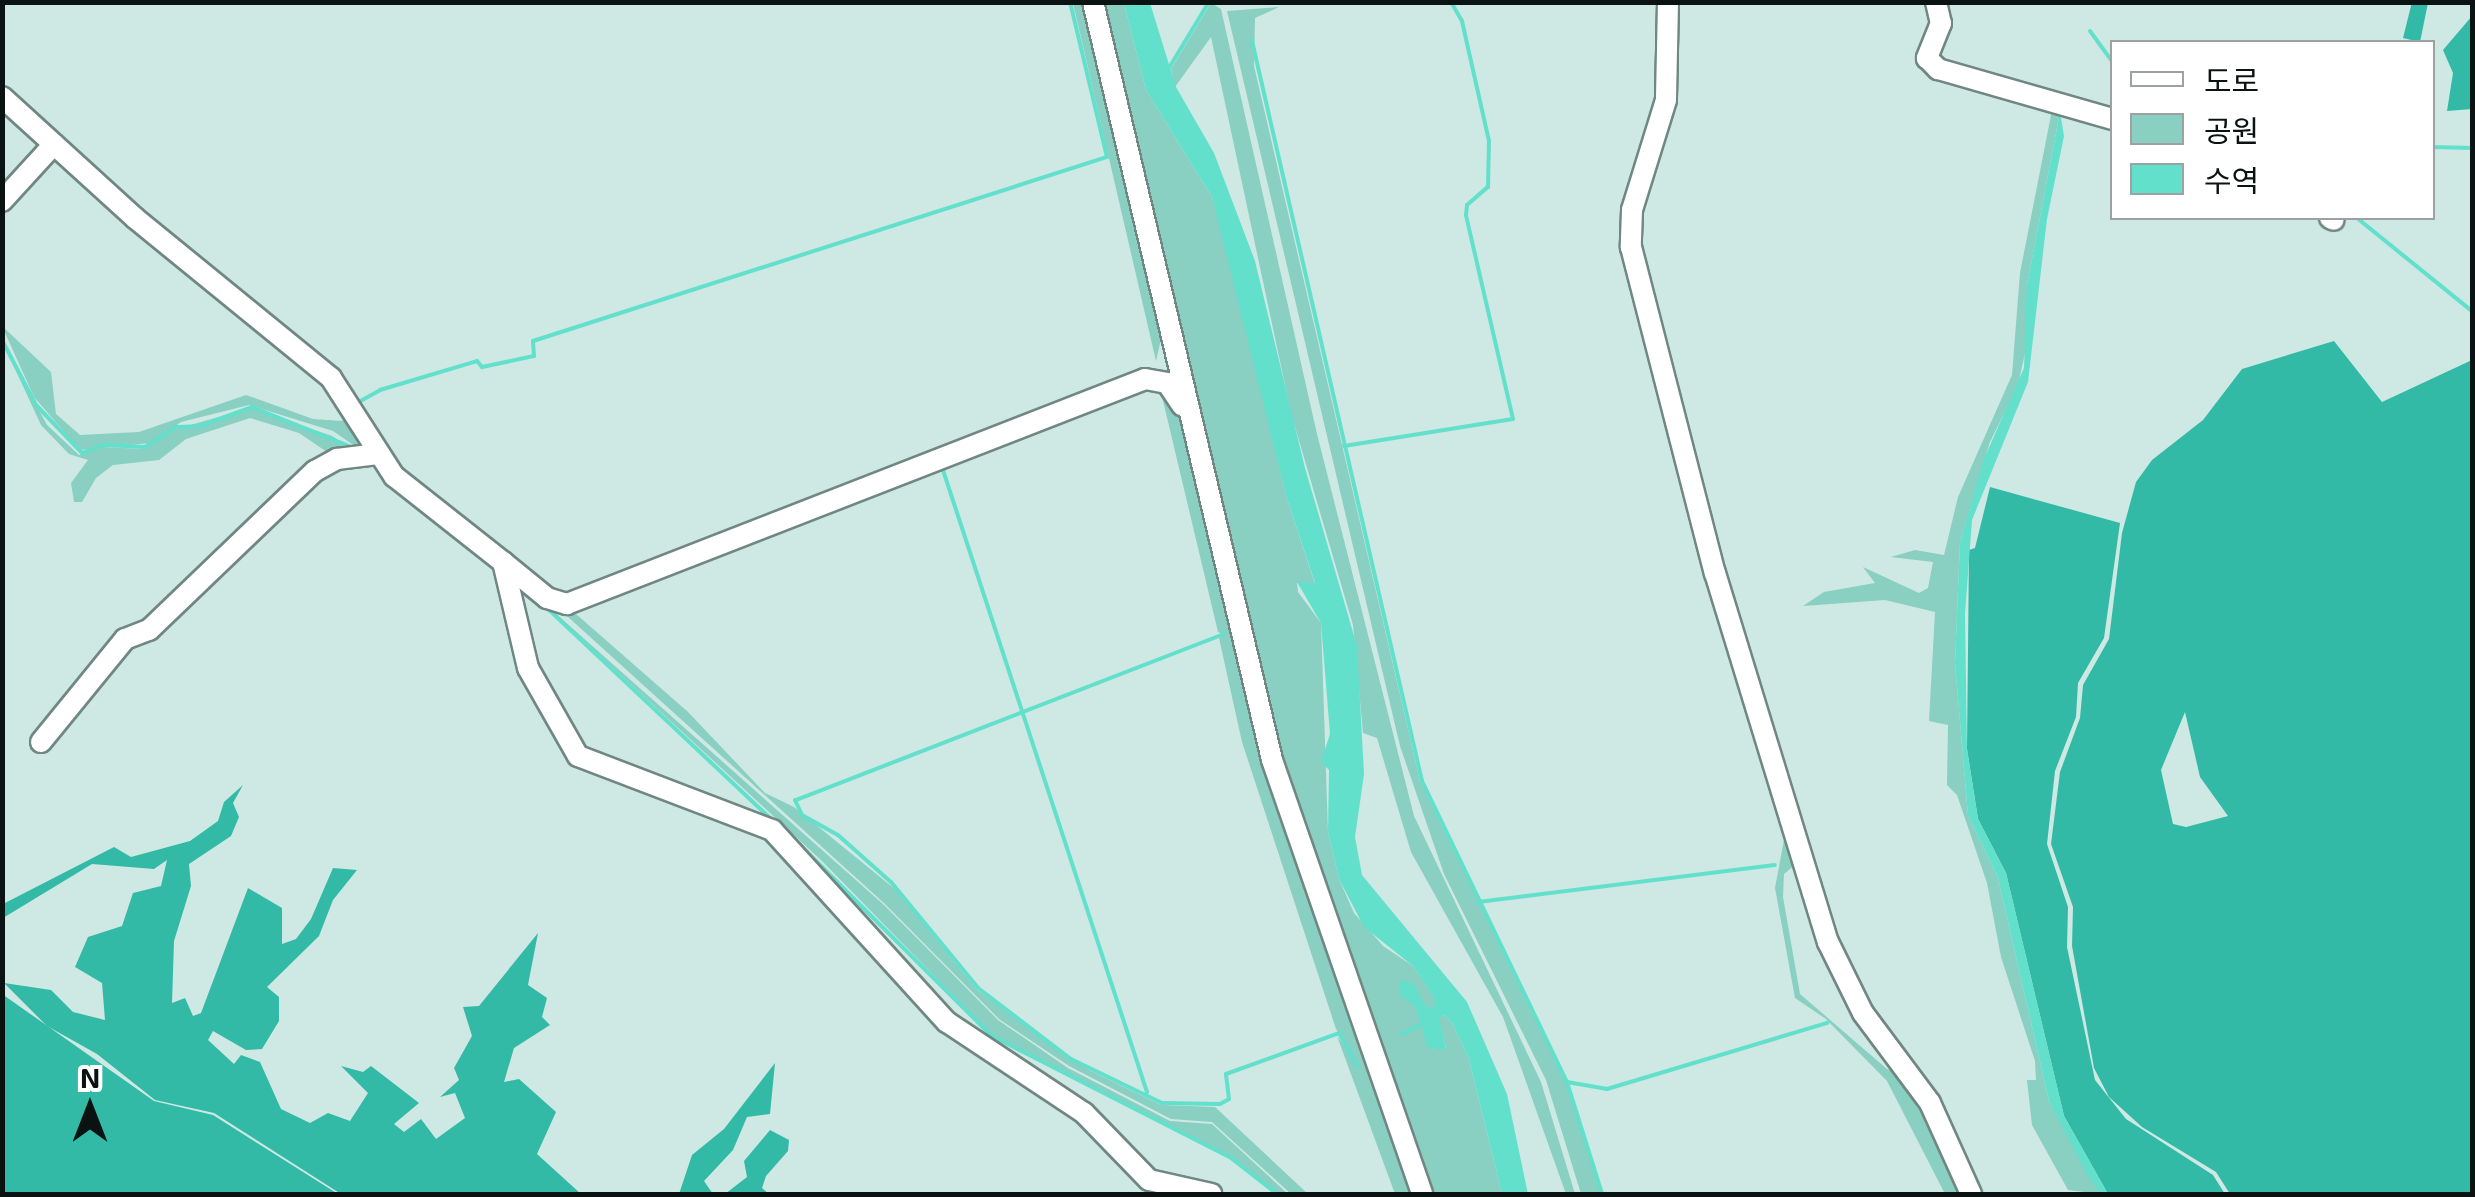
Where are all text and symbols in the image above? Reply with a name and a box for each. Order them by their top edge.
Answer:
legend [2110,40,2435,220]
text: 도로 [2204,62,2259,98]
text: 공원 [2204,112,2259,148]
text: 수역 [2204,162,2259,198]
north arrow [40,1057,140,1157]
text: N [80,1060,100,1094]

